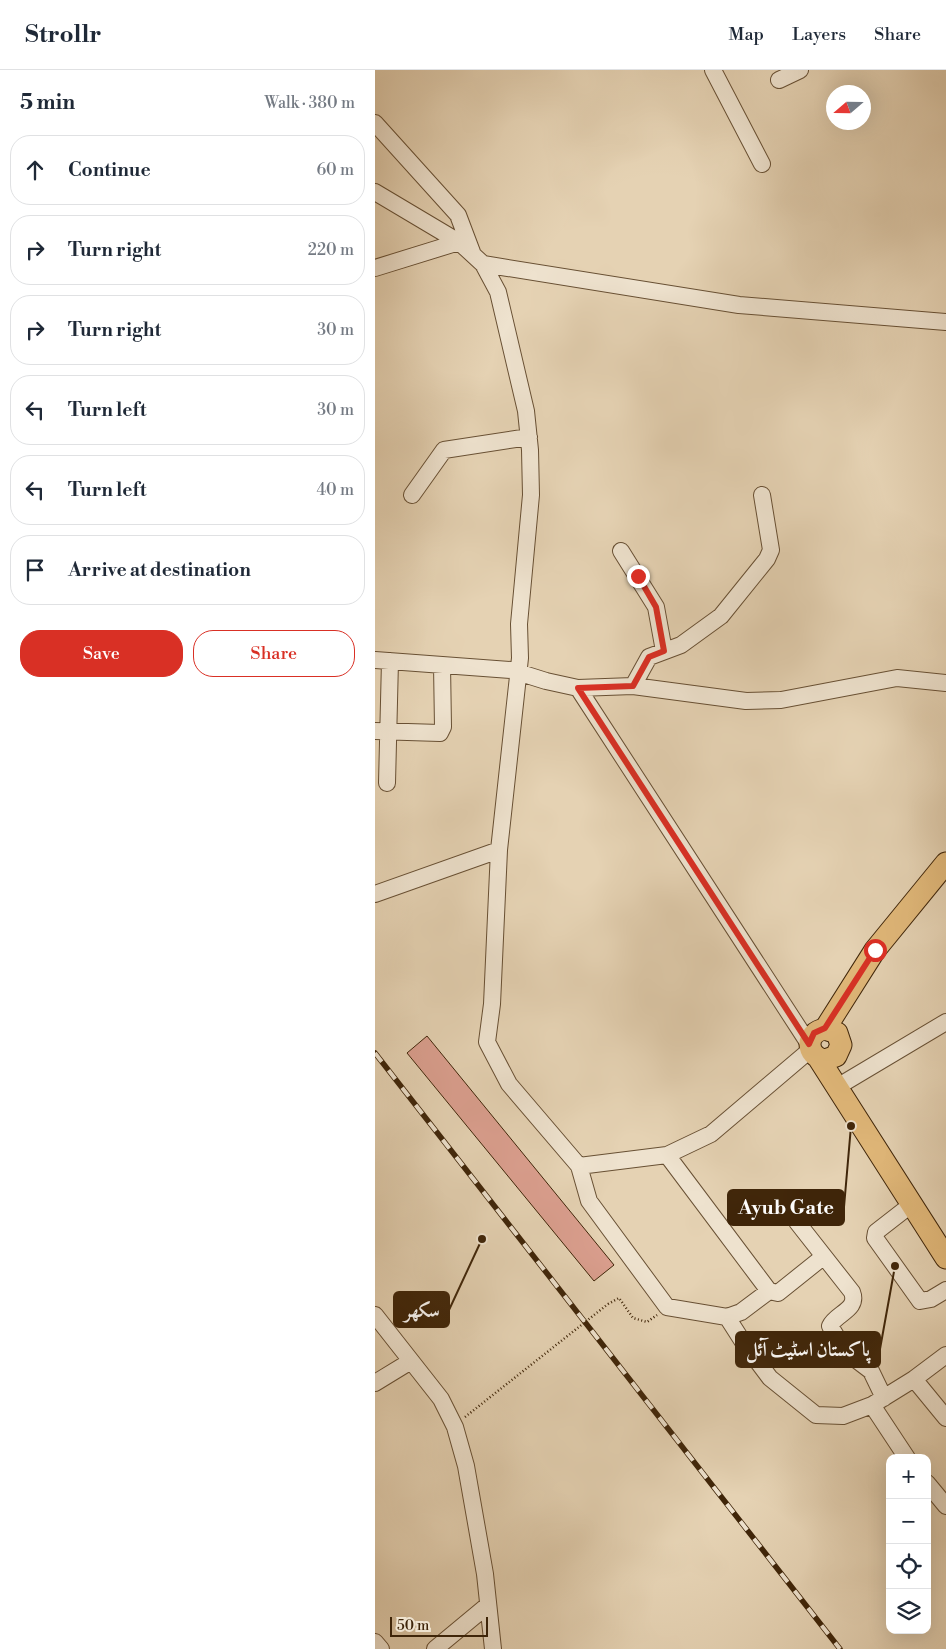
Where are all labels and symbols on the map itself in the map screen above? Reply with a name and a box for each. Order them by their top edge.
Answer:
north arrow [826,85,871,130]
route end [627,565,650,588]
route start [864,939,887,962]
callout: Ayub Gate [728,1190,844,1225]
text: Ayub Gate [737,1196,834,1221]
callout: سكهر [394,1292,449,1327]
text: سكهر [402,1299,440,1324]
callout: پاکستان اسٹیٹ آئل [736,1332,880,1367]
text: پاکستان اسٹیٹ آئل [746,1337,871,1364]
scale bar [390,1614,487,1637]

